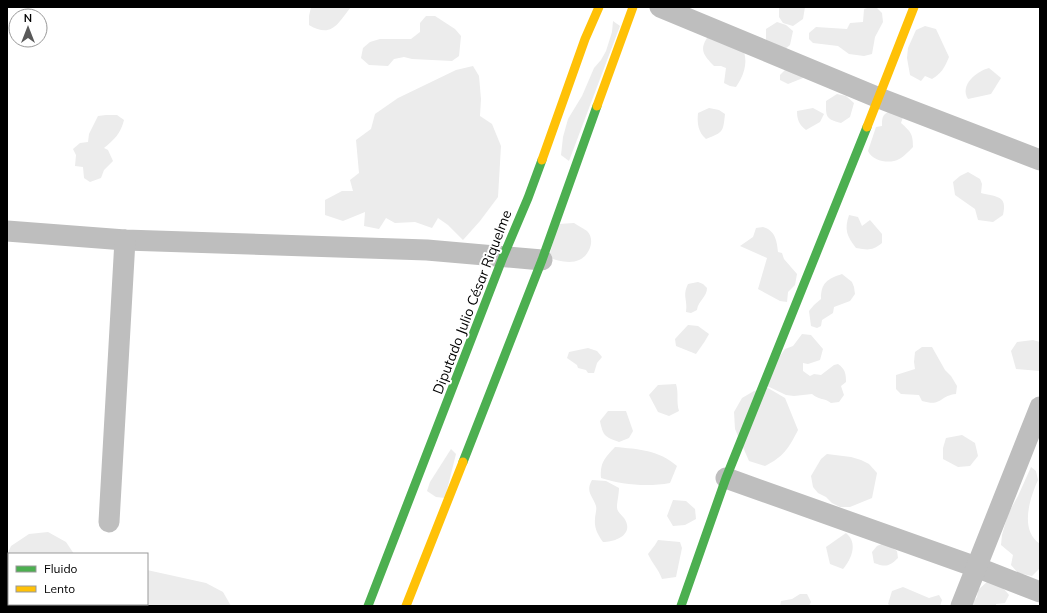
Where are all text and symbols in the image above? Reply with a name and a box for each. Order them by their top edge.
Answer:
north arrow [8,8,48,48]
text: N [24,11,32,25]
street label: Diputado Julio César Riquelme [429,207,515,397]
legend [8,553,148,605]
text: Fluido [44,561,78,576]
text: Lento [44,581,75,596]

